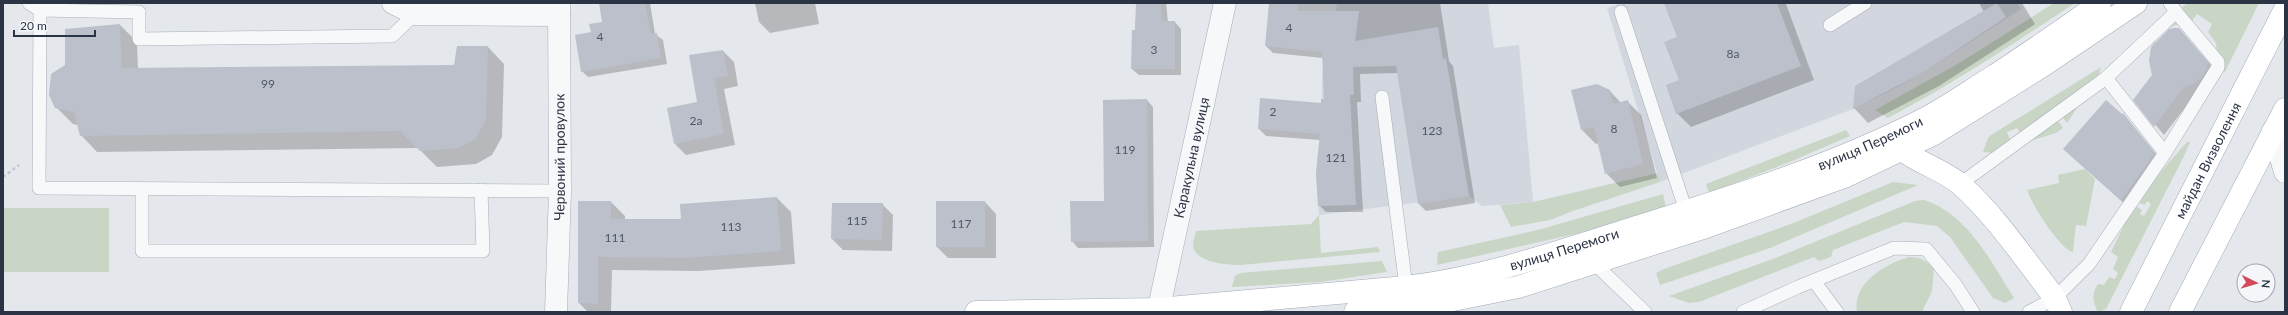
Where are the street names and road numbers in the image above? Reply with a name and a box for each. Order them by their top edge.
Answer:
street label: Червоний провулок [550,93,568,221]
street label: Каракульна вулиця [1170,95,1212,220]
street label: майдан Визволення [2171,99,2244,221]
street label: вулиця Перемоги [1815,112,1925,173]
street label: вулиця Перемоги [1508,224,1621,274]

